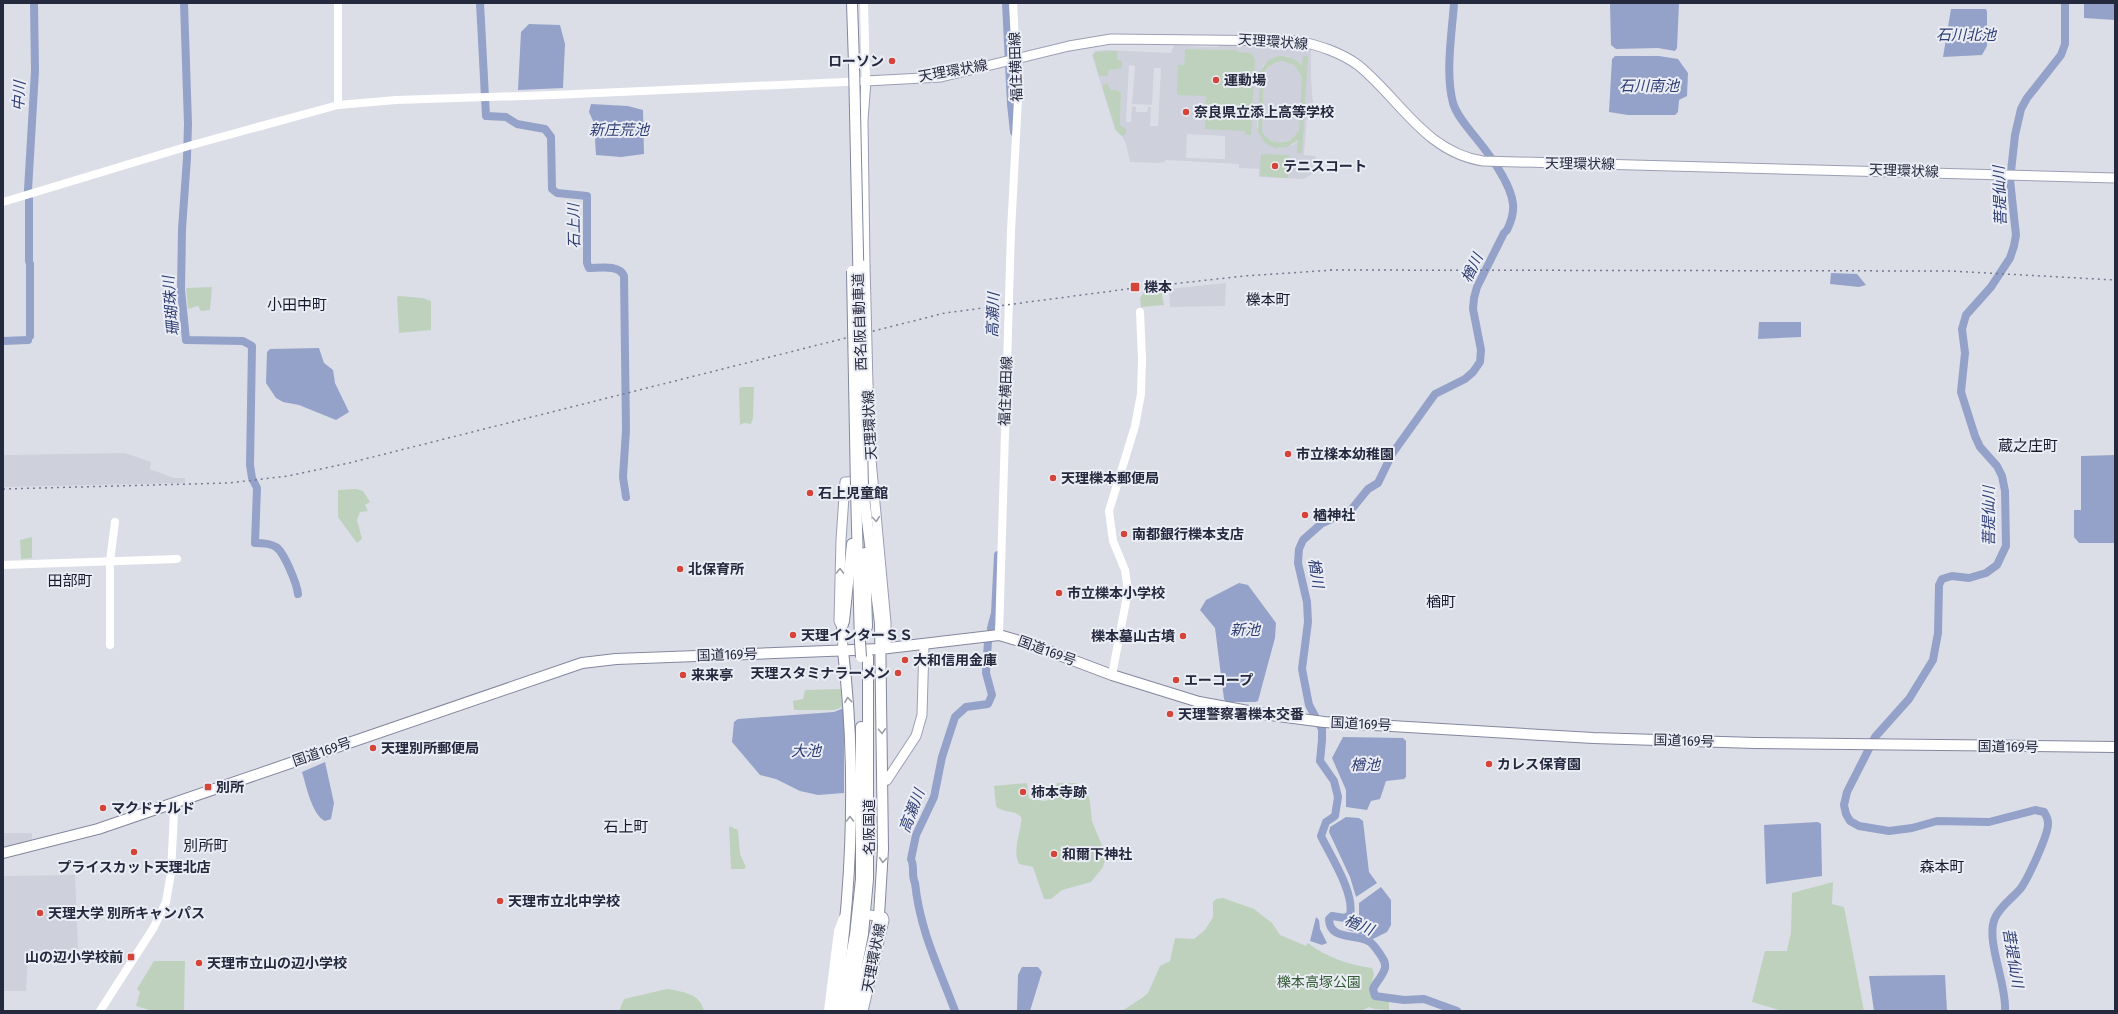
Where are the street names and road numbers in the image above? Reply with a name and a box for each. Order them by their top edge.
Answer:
street label: 天理環状線 [1237,31,1309,53]
street label: 福住横田線 [1006,32,1026,102]
street label: 天理環状線 [917,57,989,85]
street label: 天理環状線 [1545,155,1615,173]
street label: 天理環状線 [1869,161,1939,181]
street label: 西名阪自動車道 [850,273,870,371]
street label: 福住横田線 [996,356,1016,426]
street label: 天理環状線 [860,390,880,460]
street label: 国道169号 [1015,633,1079,669]
street label: 国道169号 [696,645,758,665]
street label: 国道169号 [1330,714,1392,734]
street label: 国道169号 [1653,731,1715,751]
street label: 国道169号 [290,734,354,770]
street label: 国道169号 [1977,738,2039,756]
street label: 名阪国道 [861,799,878,855]
street label: 天理環状線 [859,922,889,994]

